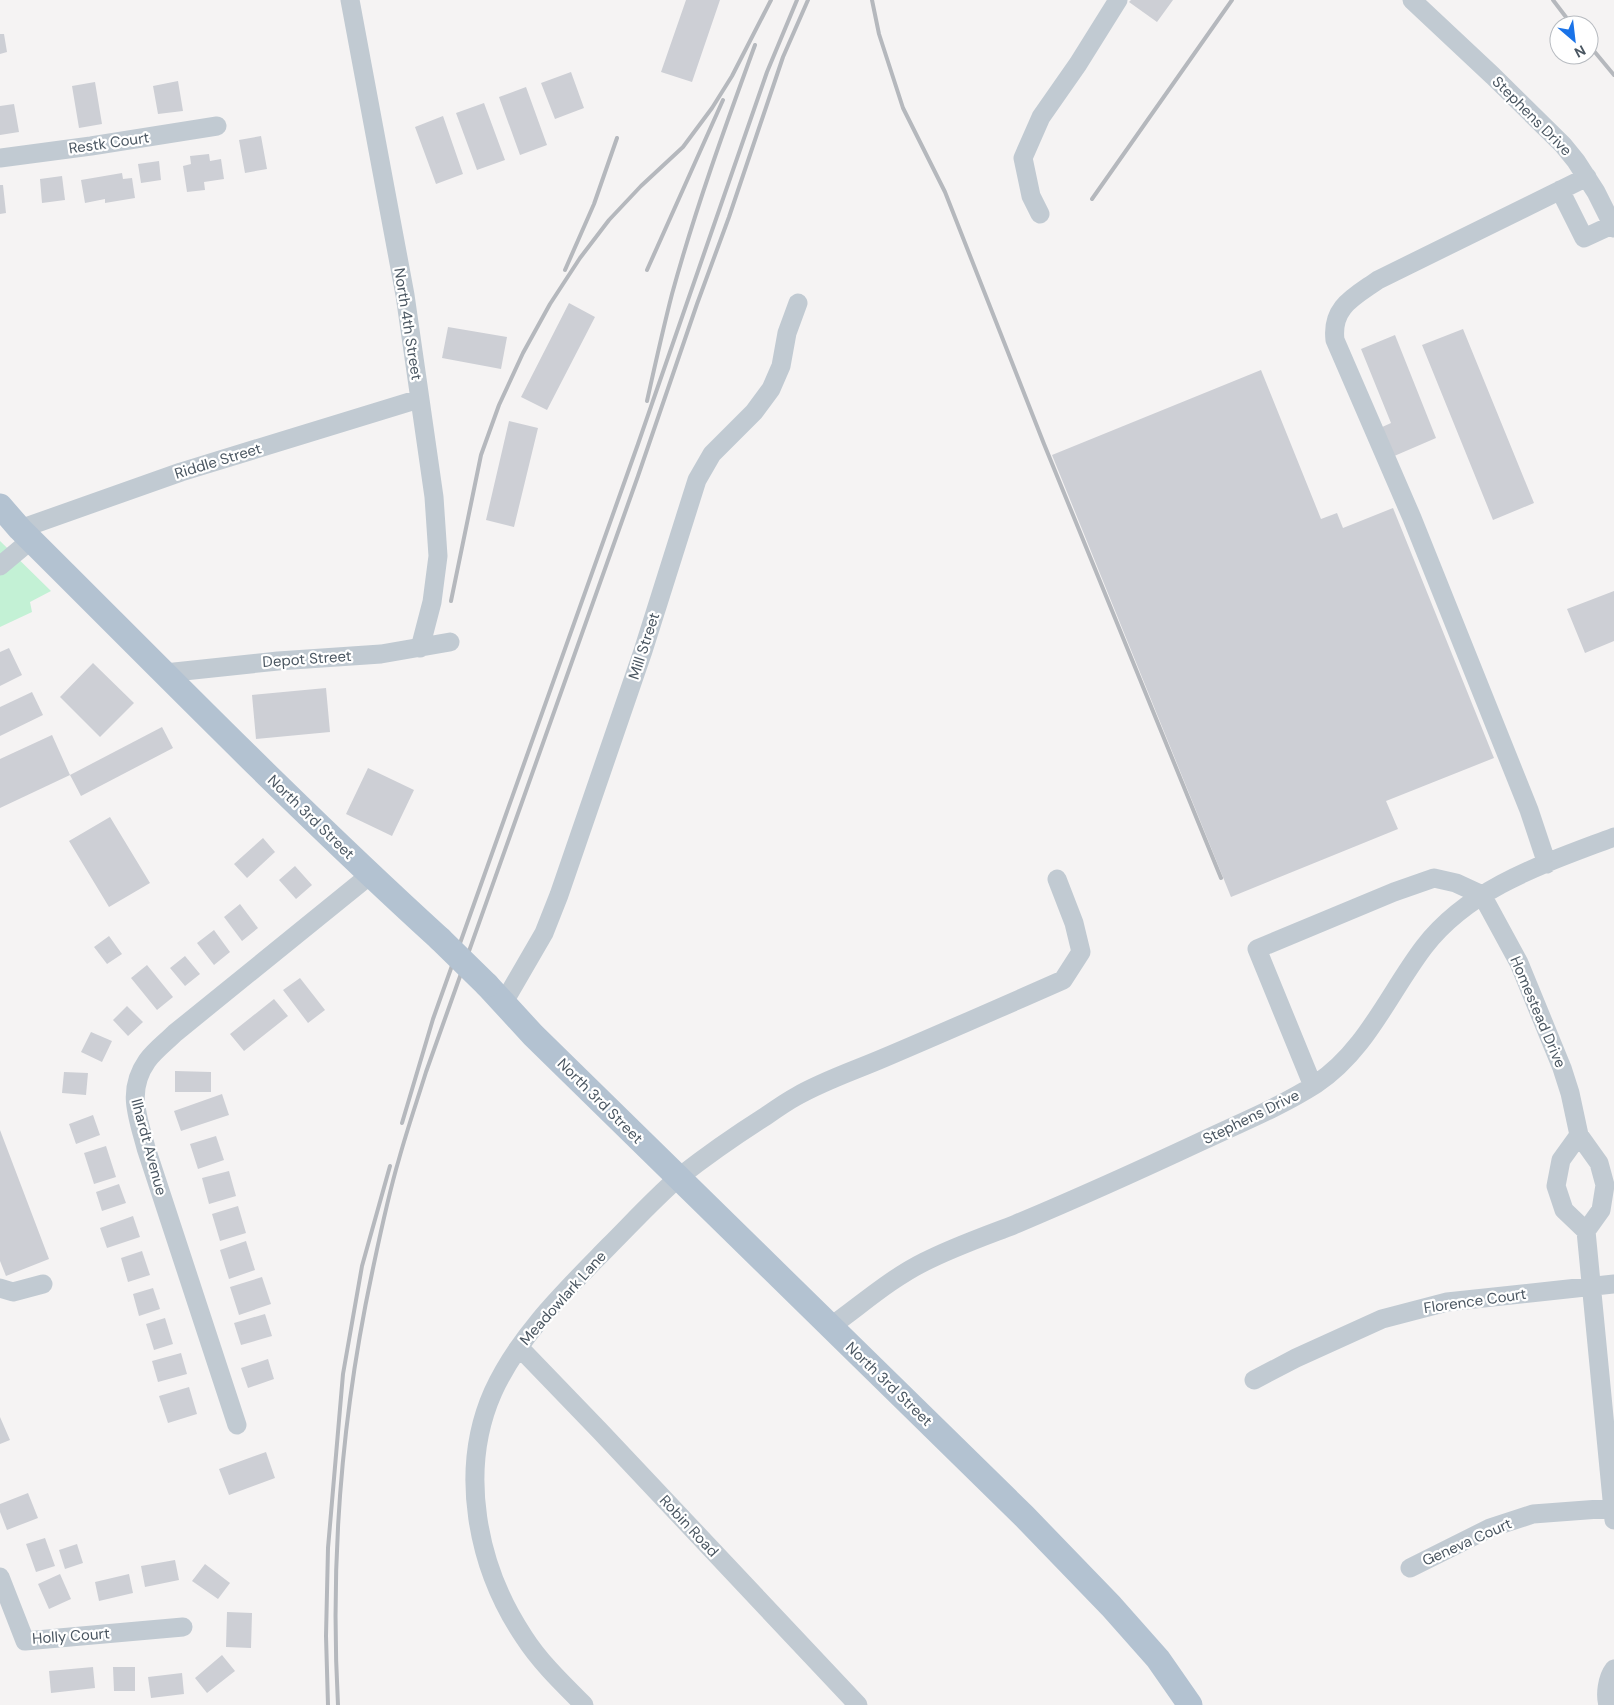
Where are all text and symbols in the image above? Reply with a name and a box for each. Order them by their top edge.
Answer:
north arrow [1549,15,1599,65]
text: N [1571,41,1589,62]
street label: Stephens Drive [1488,72,1576,160]
street label: Restk Court [67,127,151,159]
street label: North 4th Street [389,266,427,382]
street label: Riddle Street [172,438,264,484]
street label: Mill Street [624,610,664,682]
street label: Depot Street [262,646,352,672]
street label: North 3rd Street [263,770,359,864]
street label: Homestead Drive [1505,953,1571,1071]
street label: North 3rd Street [553,1054,647,1148]
street label: Stephens Drive [1199,1085,1303,1149]
street label: Ilhardt Avenue [127,1097,171,1197]
street label: Meadowlark Lane [515,1247,611,1349]
street label: Florence Court [1422,1284,1528,1318]
street label: North 3rd Street [841,1337,937,1431]
street label: Robin Road [655,1491,723,1561]
street label: Geneva Court [1419,1513,1515,1571]
street label: Holly Court [31,1623,111,1649]

